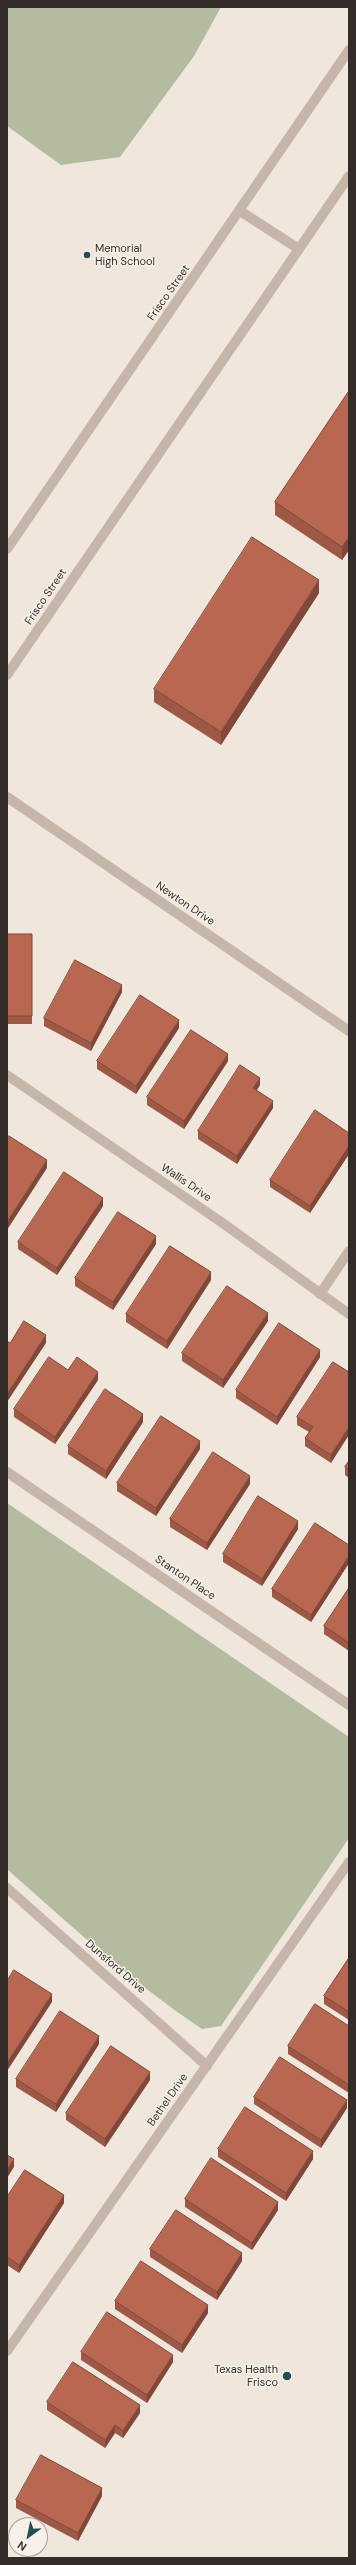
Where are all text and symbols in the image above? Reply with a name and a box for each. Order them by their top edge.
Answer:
place label: Memorial High School [95,242,155,268]
marker: Memorial High School [82,250,92,260]
street label: Frisco Street [145,263,193,323]
street label: Frisco Street [22,566,70,628]
street label: Newton Drive [153,880,217,928]
street label: Wallis Drive [158,1161,214,1205]
street label: Stanton Place [152,1553,218,1603]
street label: Dunsford Drive [82,1937,148,1997]
street label: Bethel Drive [145,2071,191,2129]
place label: Texas Health Frisco [214,2363,278,2389]
marker: Texas Health Frisco [281,2370,293,2382]
north arrow [8,2517,48,2557]
text: N [15,2538,29,2554]

